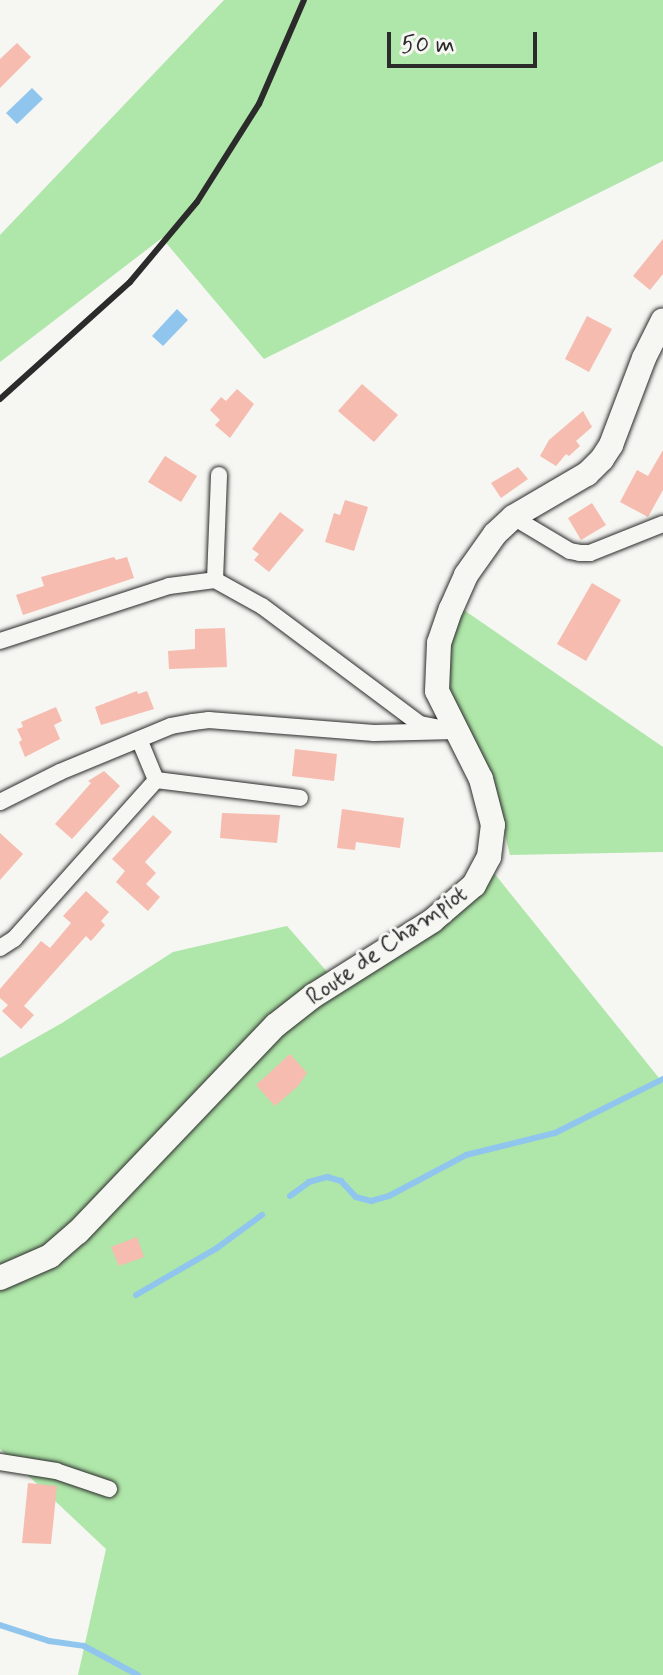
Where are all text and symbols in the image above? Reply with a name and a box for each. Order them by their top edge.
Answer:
scale bar [391,16,541,66]
text: 50 m [401,30,455,61]
street label: Route de Champiot [302,880,472,1012]

